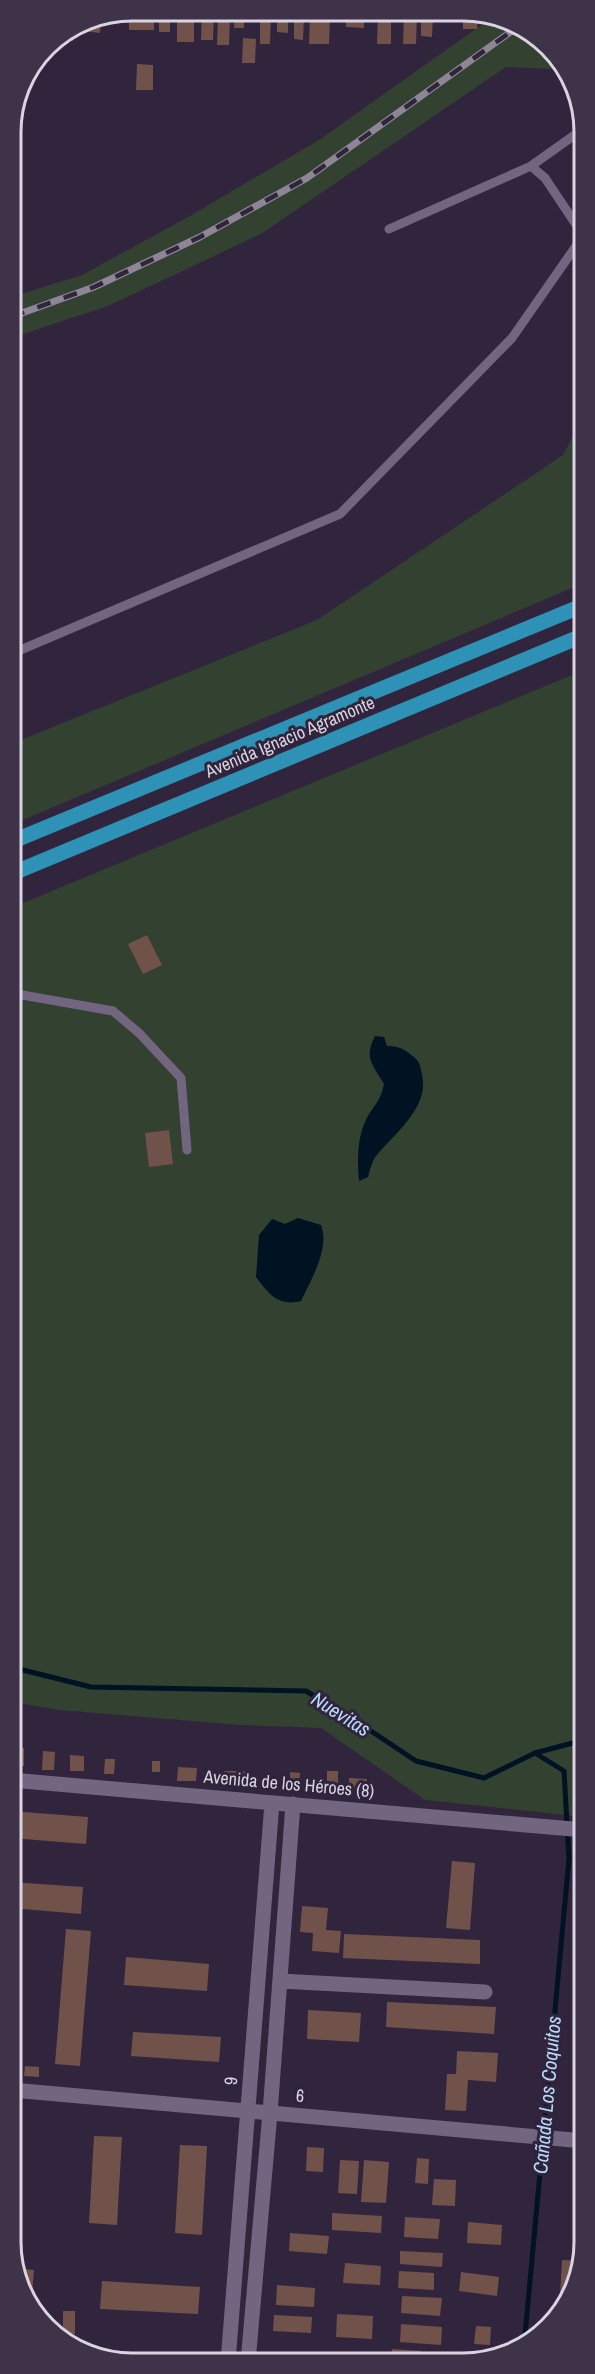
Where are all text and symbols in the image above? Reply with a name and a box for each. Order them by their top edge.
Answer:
street label: Avenida Ignacio Agramonte [200,689,378,784]
water label: Nuevitas [307,1685,376,1742]
street label: Avenida de los Héroes (8) [202,1764,375,1803]
water label: Cañada Los Coquitos [526,2015,567,2175]
street label: 9 [218,2076,243,2086]
street label: 6 [295,2083,305,2108]

